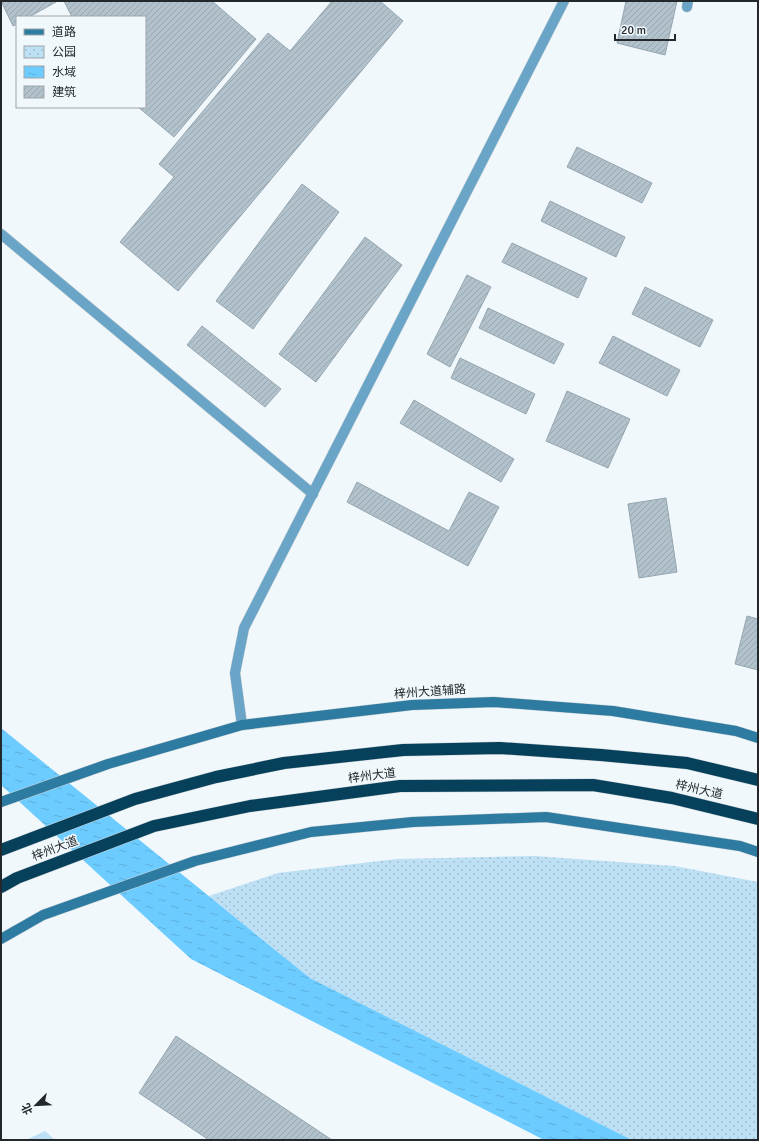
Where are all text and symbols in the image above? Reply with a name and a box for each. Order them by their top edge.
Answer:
legend [16,16,146,108]
scale bar [615,16,675,42]
text: 20 m [621,23,646,38]
text: 道路 [52,25,76,40]
text: 公园 [52,45,76,60]
text: 水域 [52,65,76,80]
text: 建筑 [52,85,76,100]
street label: 梓州大道辅路 [394,682,466,702]
street label: 梓州大道 [347,766,397,786]
street label: 梓州大道 [674,777,724,803]
street label: 梓州大道 [30,833,80,865]
north arrow [16,1085,56,1125]
text: 北 [19,1101,35,1117]

